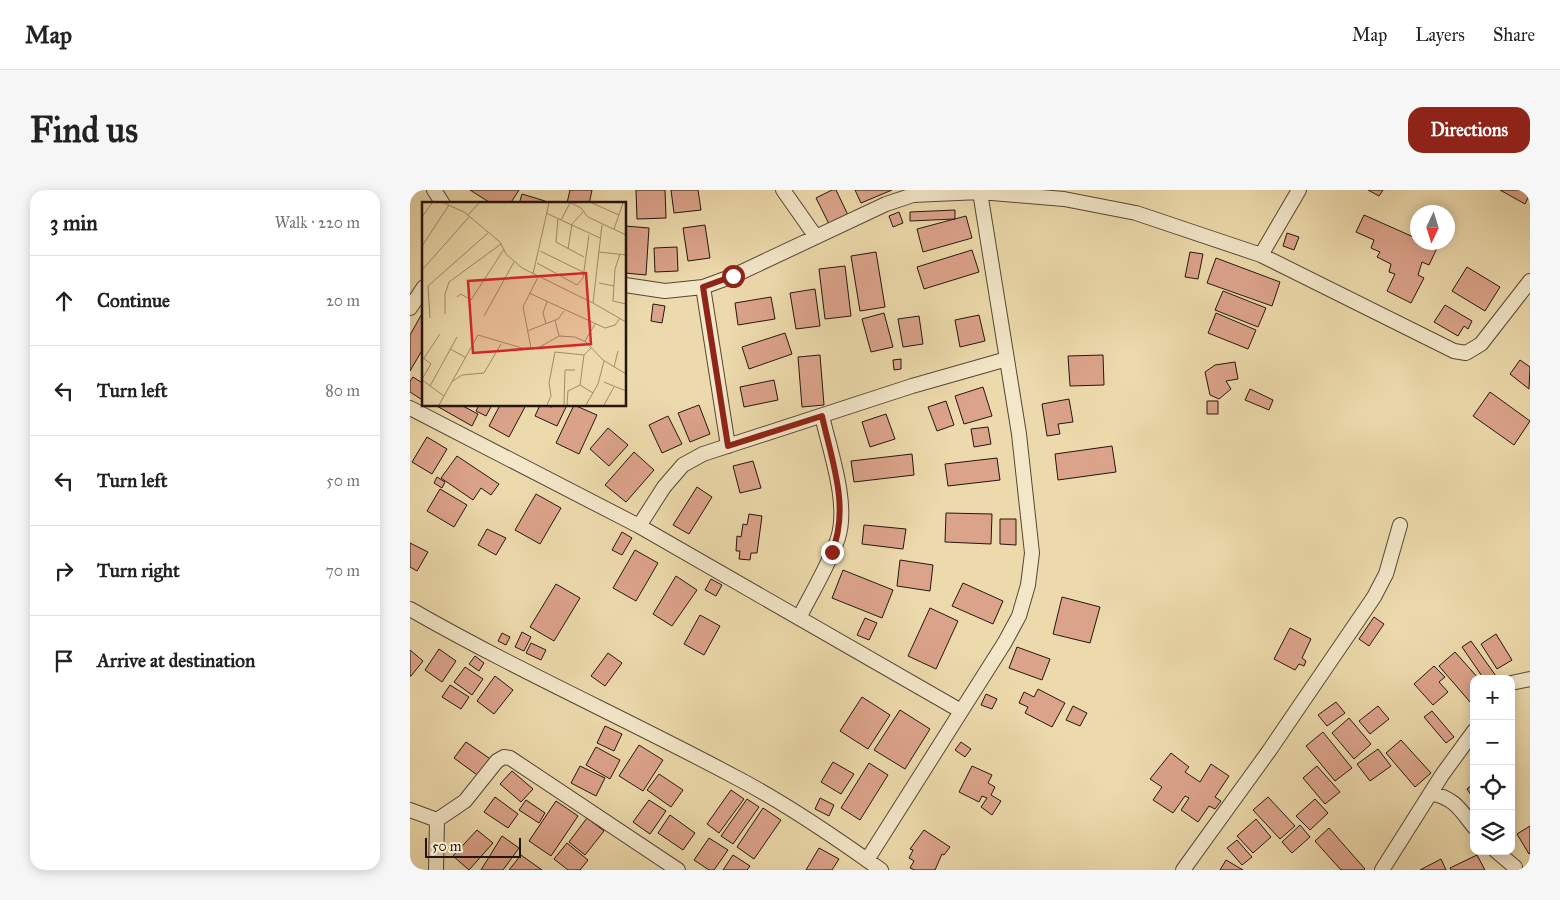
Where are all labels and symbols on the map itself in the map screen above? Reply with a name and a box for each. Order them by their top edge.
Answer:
inset map [422,202,626,406]
north arrow [1410,205,1455,250]
route start [722,265,745,288]
route end [821,541,844,564]
scale bar [425,835,521,858]

